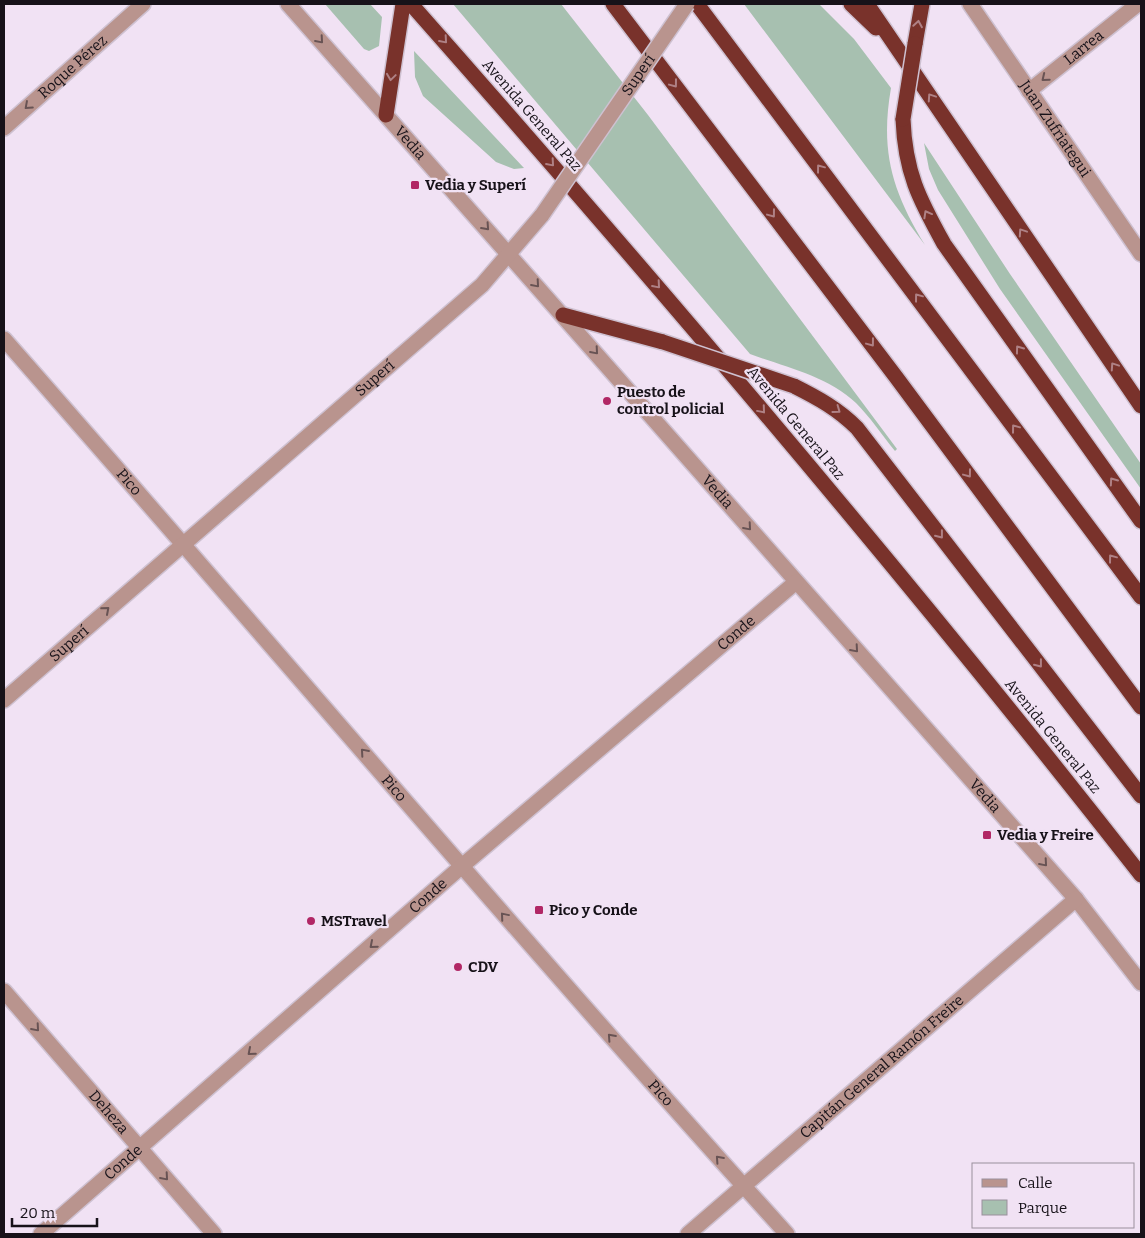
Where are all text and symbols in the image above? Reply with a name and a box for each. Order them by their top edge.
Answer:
one-way arrow [913,19,923,28]
street label: Larrea [1060,26,1107,69]
street label: Roque Pérez [35,31,111,102]
one-way arrow [314,35,323,44]
one-way arrow [438,35,447,44]
street label: Superí [618,50,659,99]
street label: Avenida General Paz [479,55,585,175]
one-way arrow [387,72,397,81]
one-way arrow [1042,72,1051,80]
street label: Juan Zufriategui [1015,76,1095,181]
one-way arrow [669,78,677,87]
one-way arrow [928,94,937,103]
one-way arrow [24,100,33,109]
street label: Vedia [391,122,430,163]
one-way arrow [545,157,554,166]
one-way arrow [818,165,826,174]
place label: Vedia y Superí [425,176,526,194]
marker: Vedia y Superí [409,179,421,191]
one-way arrow [767,208,775,217]
one-way arrow [924,211,934,220]
one-way arrow [480,222,489,231]
one-way arrow [1019,228,1029,237]
one-way arrow [530,278,539,287]
one-way arrow [651,280,660,289]
one-way arrow [916,294,924,303]
one-way arrow [865,337,873,346]
one-way arrow [1016,345,1025,354]
one-way arrow [590,346,599,355]
street label: Superí [351,356,398,400]
one-way arrow [1111,362,1120,372]
street label: Avenida General Paz [743,363,849,483]
place label: Puesto de control policial [617,383,724,418]
marker: Puesto de control policial [601,395,613,407]
one-way arrow [756,404,764,413]
one-way arrow [831,404,840,412]
one-way arrow [1013,425,1021,434]
street label: Pico [113,465,145,499]
one-way arrow [962,468,971,478]
street label: Vedia [698,471,737,512]
one-way arrow [1110,477,1119,487]
one-way arrow [742,521,751,530]
one-way arrow [934,529,942,538]
one-way arrow [1109,554,1118,564]
one-way arrow [101,607,110,616]
street label: Conde [713,612,759,654]
street label: Superí [46,621,93,666]
one-way arrow [849,643,858,652]
one-way arrow [1033,658,1041,667]
street label: Avenida General Paz [1001,675,1105,797]
one-way arrow [361,749,370,758]
street label: Pico [378,771,411,805]
street label: Vedia [966,775,1005,816]
place label: Vedia y Freire [997,826,1094,844]
marker: Vedia y Freire [981,829,993,841]
one-way arrow [1038,857,1047,866]
street label: Conde [405,874,451,917]
place label: Pico y Conde [549,901,638,919]
marker: Pico y Conde [533,904,545,916]
place label: MSTravel [321,912,387,930]
one-way arrow [500,912,509,921]
marker: MSTravel [305,915,317,927]
one-way arrow [370,939,379,948]
place label: CDV [468,958,499,976]
marker: CDV [452,961,464,973]
street label: Capitán General Ramón Freire [796,991,967,1142]
one-way arrow [30,1022,39,1031]
one-way arrow [608,1034,617,1043]
one-way arrow [248,1046,257,1055]
street label: Pico [644,1076,677,1110]
street label: Deheza [85,1087,132,1138]
street label: Conde [100,1141,146,1184]
one-way arrow [716,1155,725,1164]
legend [972,1163,1135,1228]
one-way arrow [159,1171,167,1180]
text: Calle [1018,1174,1052,1192]
scale bar [12,1196,98,1228]
text: Parque [1018,1199,1067,1217]
text: 20 m [20,1204,56,1222]

